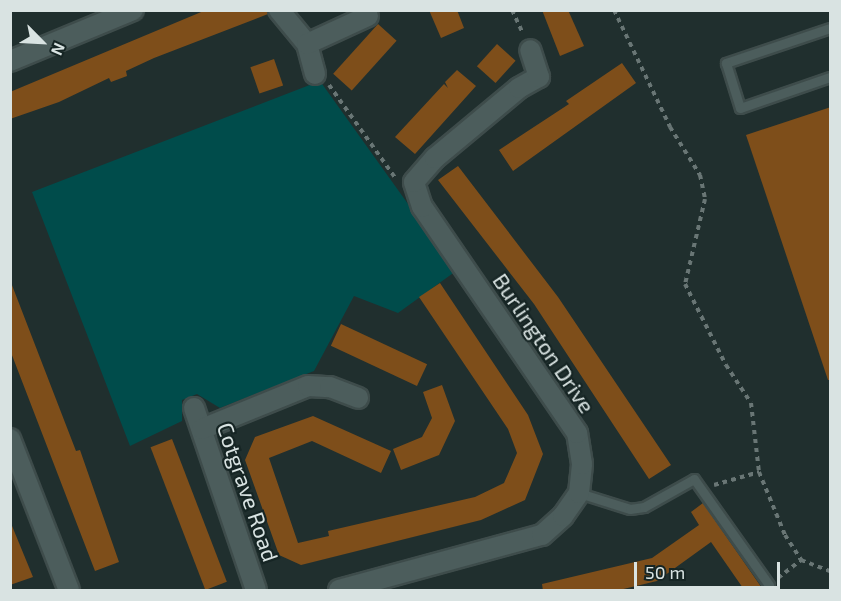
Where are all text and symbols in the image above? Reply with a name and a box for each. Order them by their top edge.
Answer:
north arrow [12,12,72,72]
text: N [48,40,70,59]
street label: Burlington Drive [488,268,600,418]
street label: Cotgrave Road [212,419,284,565]
scale bar [637,550,782,588]
text: 50 m [645,561,685,583]

